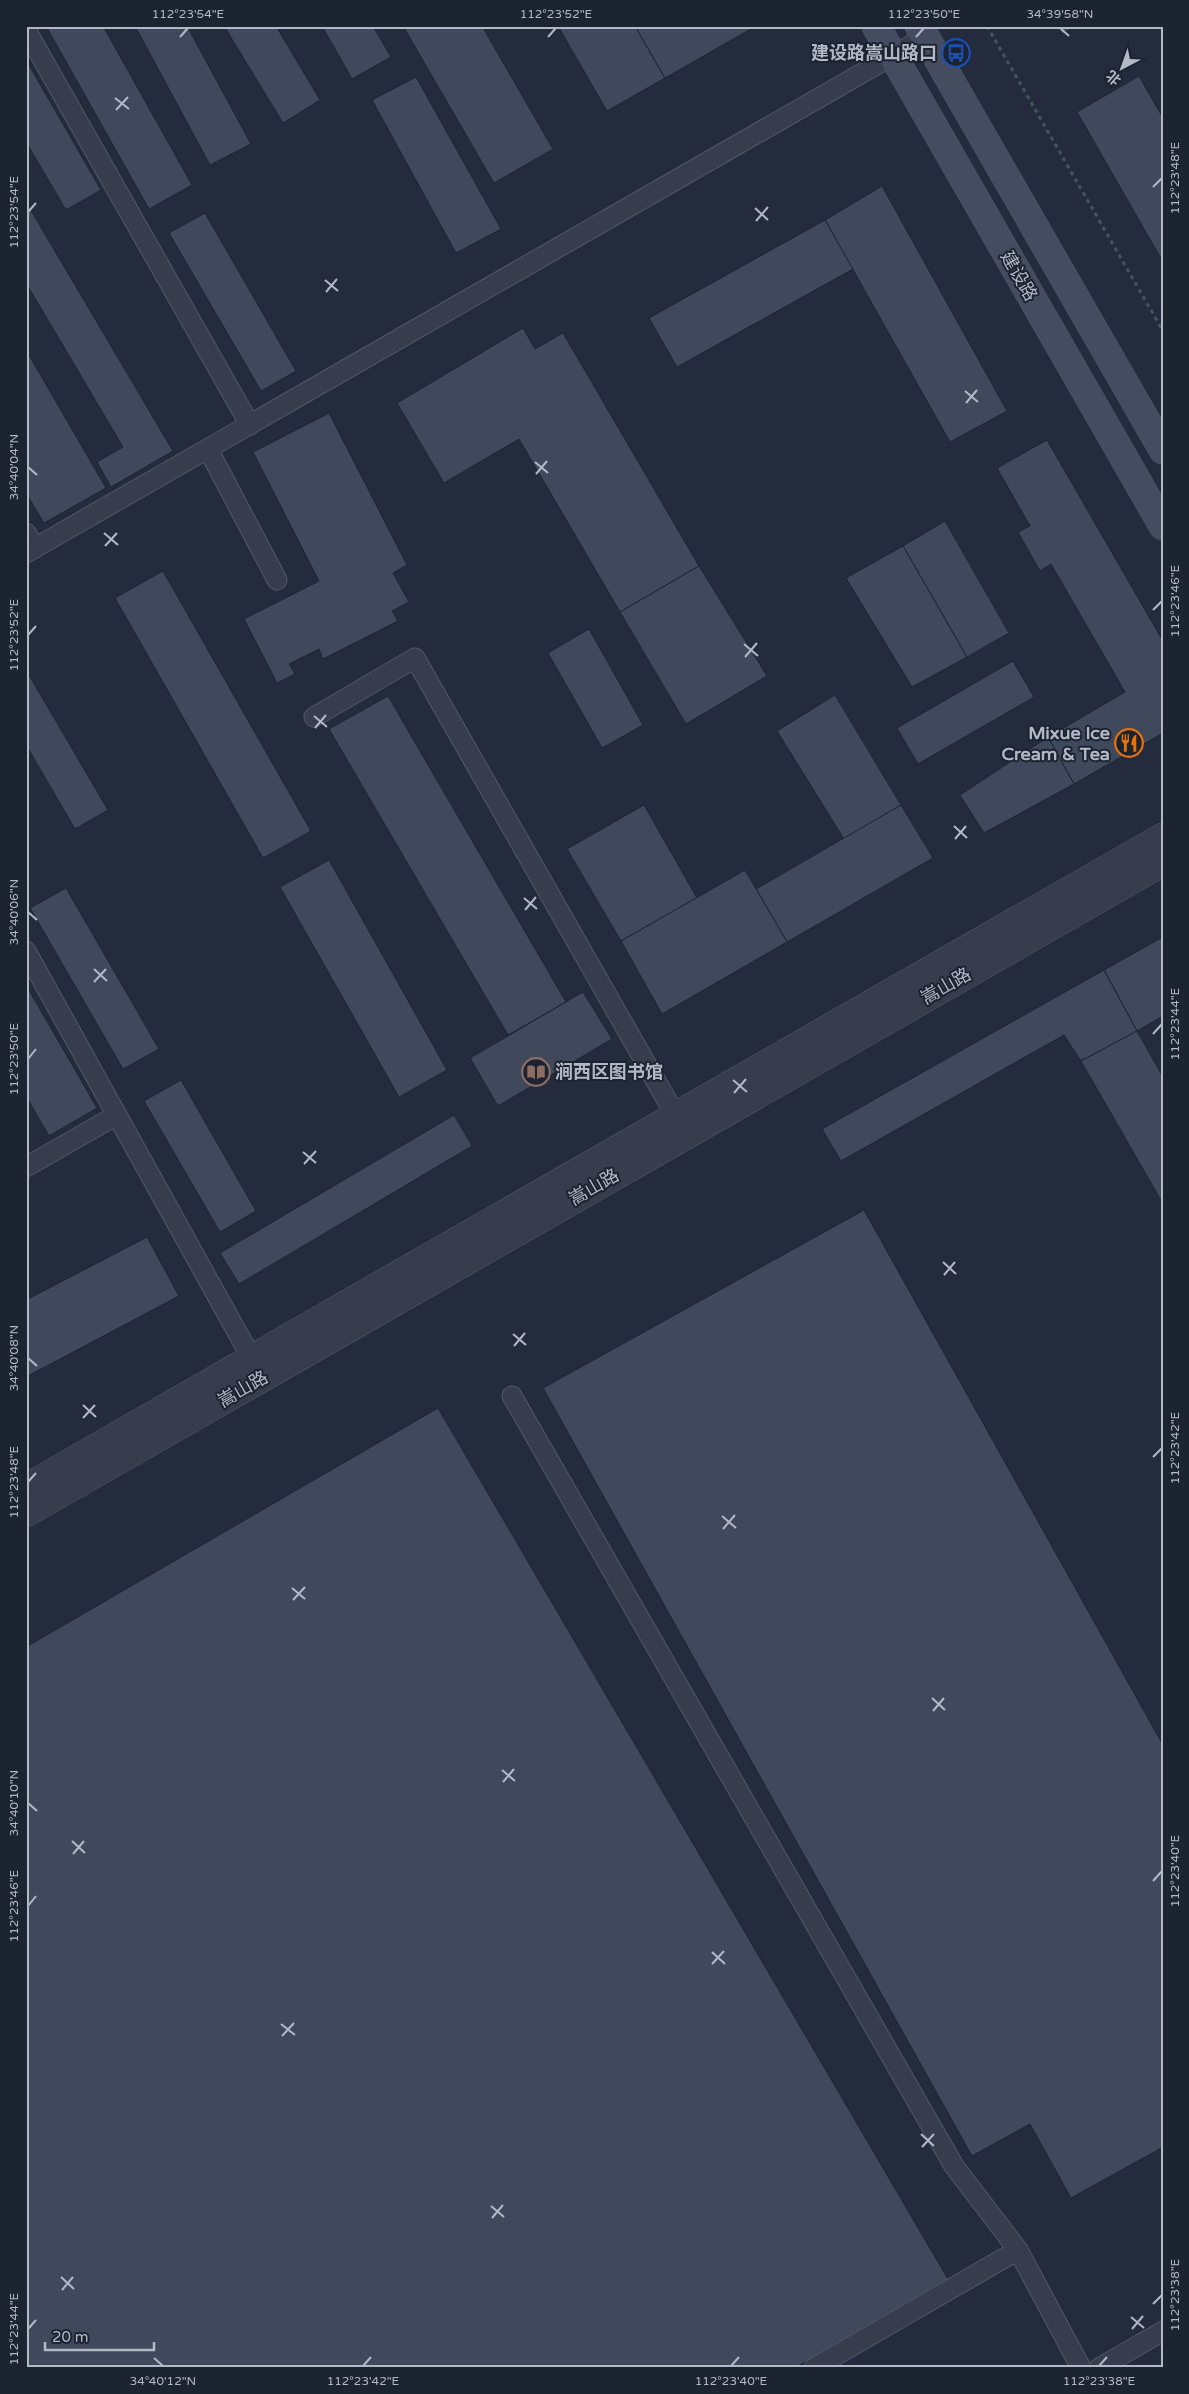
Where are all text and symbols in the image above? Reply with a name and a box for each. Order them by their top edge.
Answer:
text: 112°23'54"E [152,7,225,21]
text: 112°23'52"E [520,7,593,21]
text: 112°23'50"E [888,7,961,21]
text: 34°39'58"N [1027,7,1094,21]
bus stop icon: 建设路嵩山路口 [941,38,971,68]
place label: 建设路嵩山路口 [811,42,937,64]
north arrow [1096,42,1146,92]
text: 北 [1103,66,1125,88]
text: 112°23'48"E [1168,141,1182,214]
text: 112°23'54"E [7,175,21,248]
street label: 建设路 [996,247,1042,305]
text: 34°40'04"N [7,434,21,500]
text: 112°23'46"E [1168,564,1182,637]
text: 112°23'52"E [7,598,21,671]
place label: Mixue Ice Cream & Tea [1002,722,1110,765]
restaurant icon: Mixue Ice Cream & Tea [1114,728,1144,758]
text: 34°40'06"N [7,879,21,945]
street label: 嵩山路 [917,963,975,1009]
text: 112°23'44"E [1168,987,1182,1060]
text: 112°23'50"E [7,1022,21,1095]
library icon: 涧西区图书馆 [521,1057,551,1087]
place label: 涧西区图书馆 [555,1061,663,1083]
street label: 嵩山路 [565,1164,623,1210]
text: 34°40'08"N [7,1325,21,1391]
street label: 嵩山路 [214,1366,272,1412]
text: 112°23'42"E [1168,1411,1182,1484]
text: 112°23'48"E [7,1445,21,1518]
text: 34°40'10"N [7,1770,21,1836]
text: 112°23'40"E [1168,1834,1182,1907]
text: 112°23'46"E [7,1869,21,1942]
text: 112°23'38"E [1168,2258,1182,2331]
text: 112°23'44"E [7,2292,21,2365]
scale bar [45,2319,154,2351]
text: 20 m [52,2328,89,2346]
text: 34°40'12"N [130,2374,196,2388]
text: 112°23'42"E [327,2374,400,2388]
text: 112°23'40"E [695,2374,768,2388]
text: 112°23'38"E [1063,2374,1136,2388]

